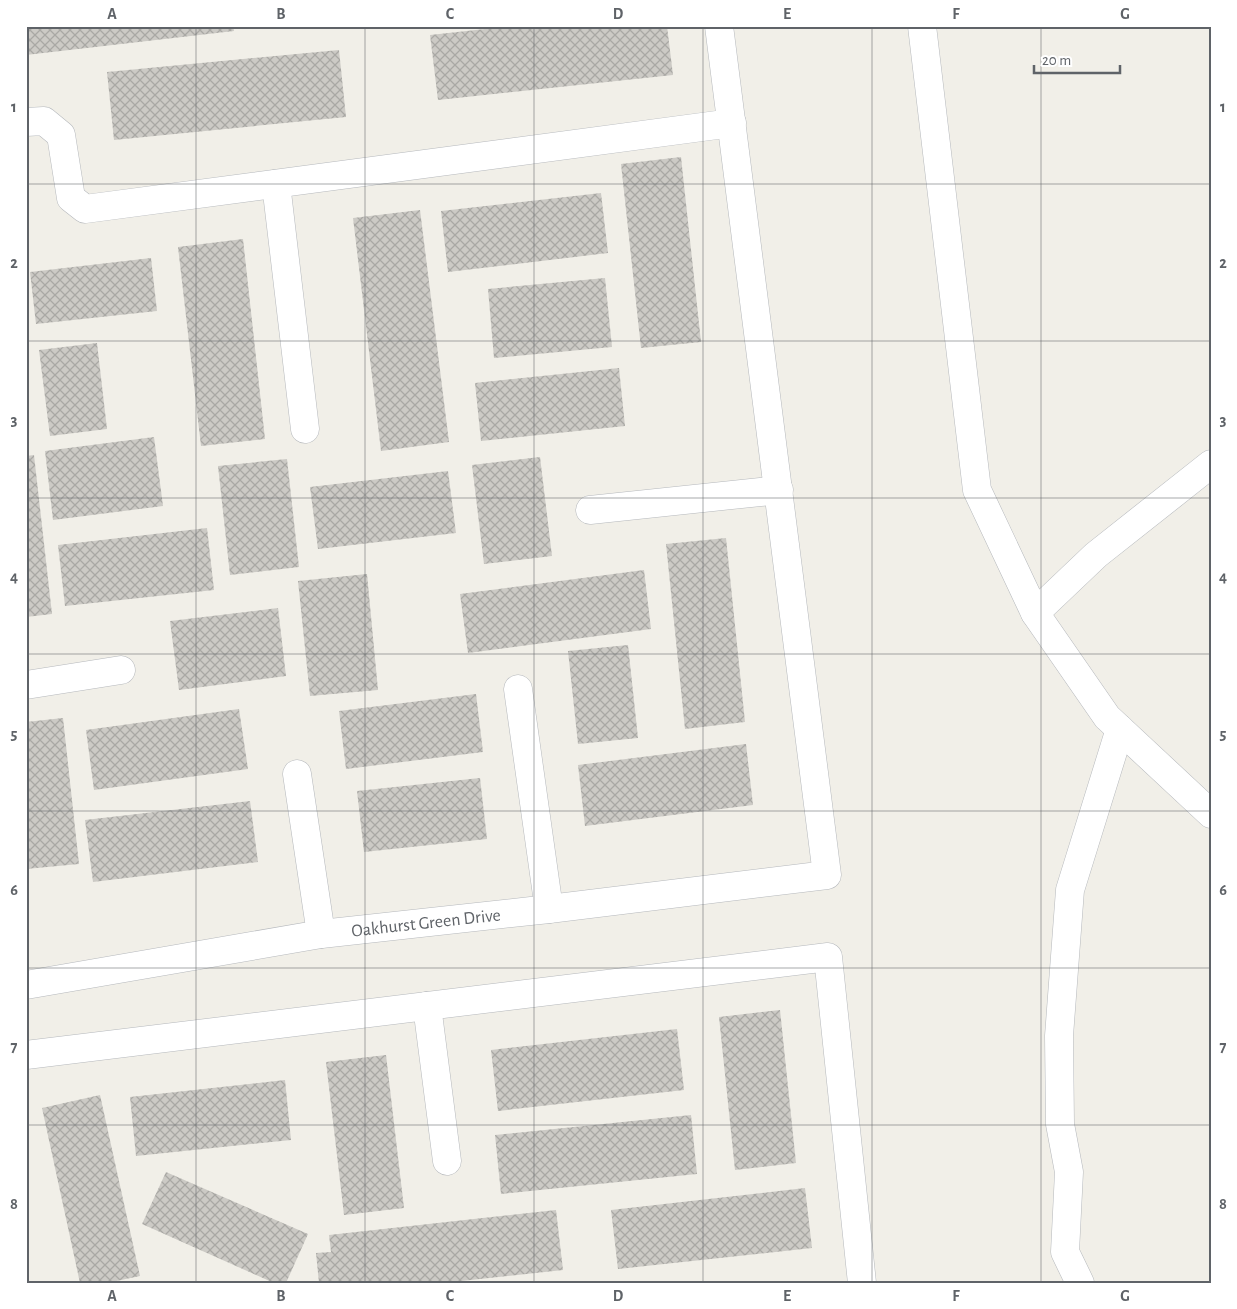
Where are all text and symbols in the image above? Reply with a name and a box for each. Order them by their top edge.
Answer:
text: A [107,6,117,22]
text: B [276,6,286,22]
text: C [446,6,455,22]
text: D [613,6,624,22]
text: E [783,6,791,22]
text: F [952,6,960,22]
text: G [1120,6,1130,22]
scale bar [1034,42,1121,74]
text: 20 m [1042,53,1071,68]
text: 1 [11,99,17,115]
text: 1 [1220,99,1226,115]
text: 2 [10,255,18,271]
text: 2 [1219,255,1227,271]
text: 3 [11,412,18,428]
text: 3 [1220,412,1227,428]
text: 4 [10,569,18,585]
text: 4 [1219,569,1227,585]
text: 5 [11,726,18,742]
text: 5 [1220,726,1227,742]
text: 6 [10,882,18,898]
text: 6 [1219,882,1227,898]
street label: Oakhurst Green Drive [350,906,502,941]
text: 7 [11,1039,18,1055]
text: 7 [1220,1039,1227,1055]
text: 8 [10,1196,18,1212]
text: 8 [1219,1196,1227,1212]
text: A [107,1288,117,1304]
text: B [276,1288,286,1304]
text: C [446,1288,455,1304]
text: D [613,1288,624,1304]
text: E [783,1288,791,1304]
text: F [952,1288,960,1304]
text: G [1120,1288,1130,1304]

